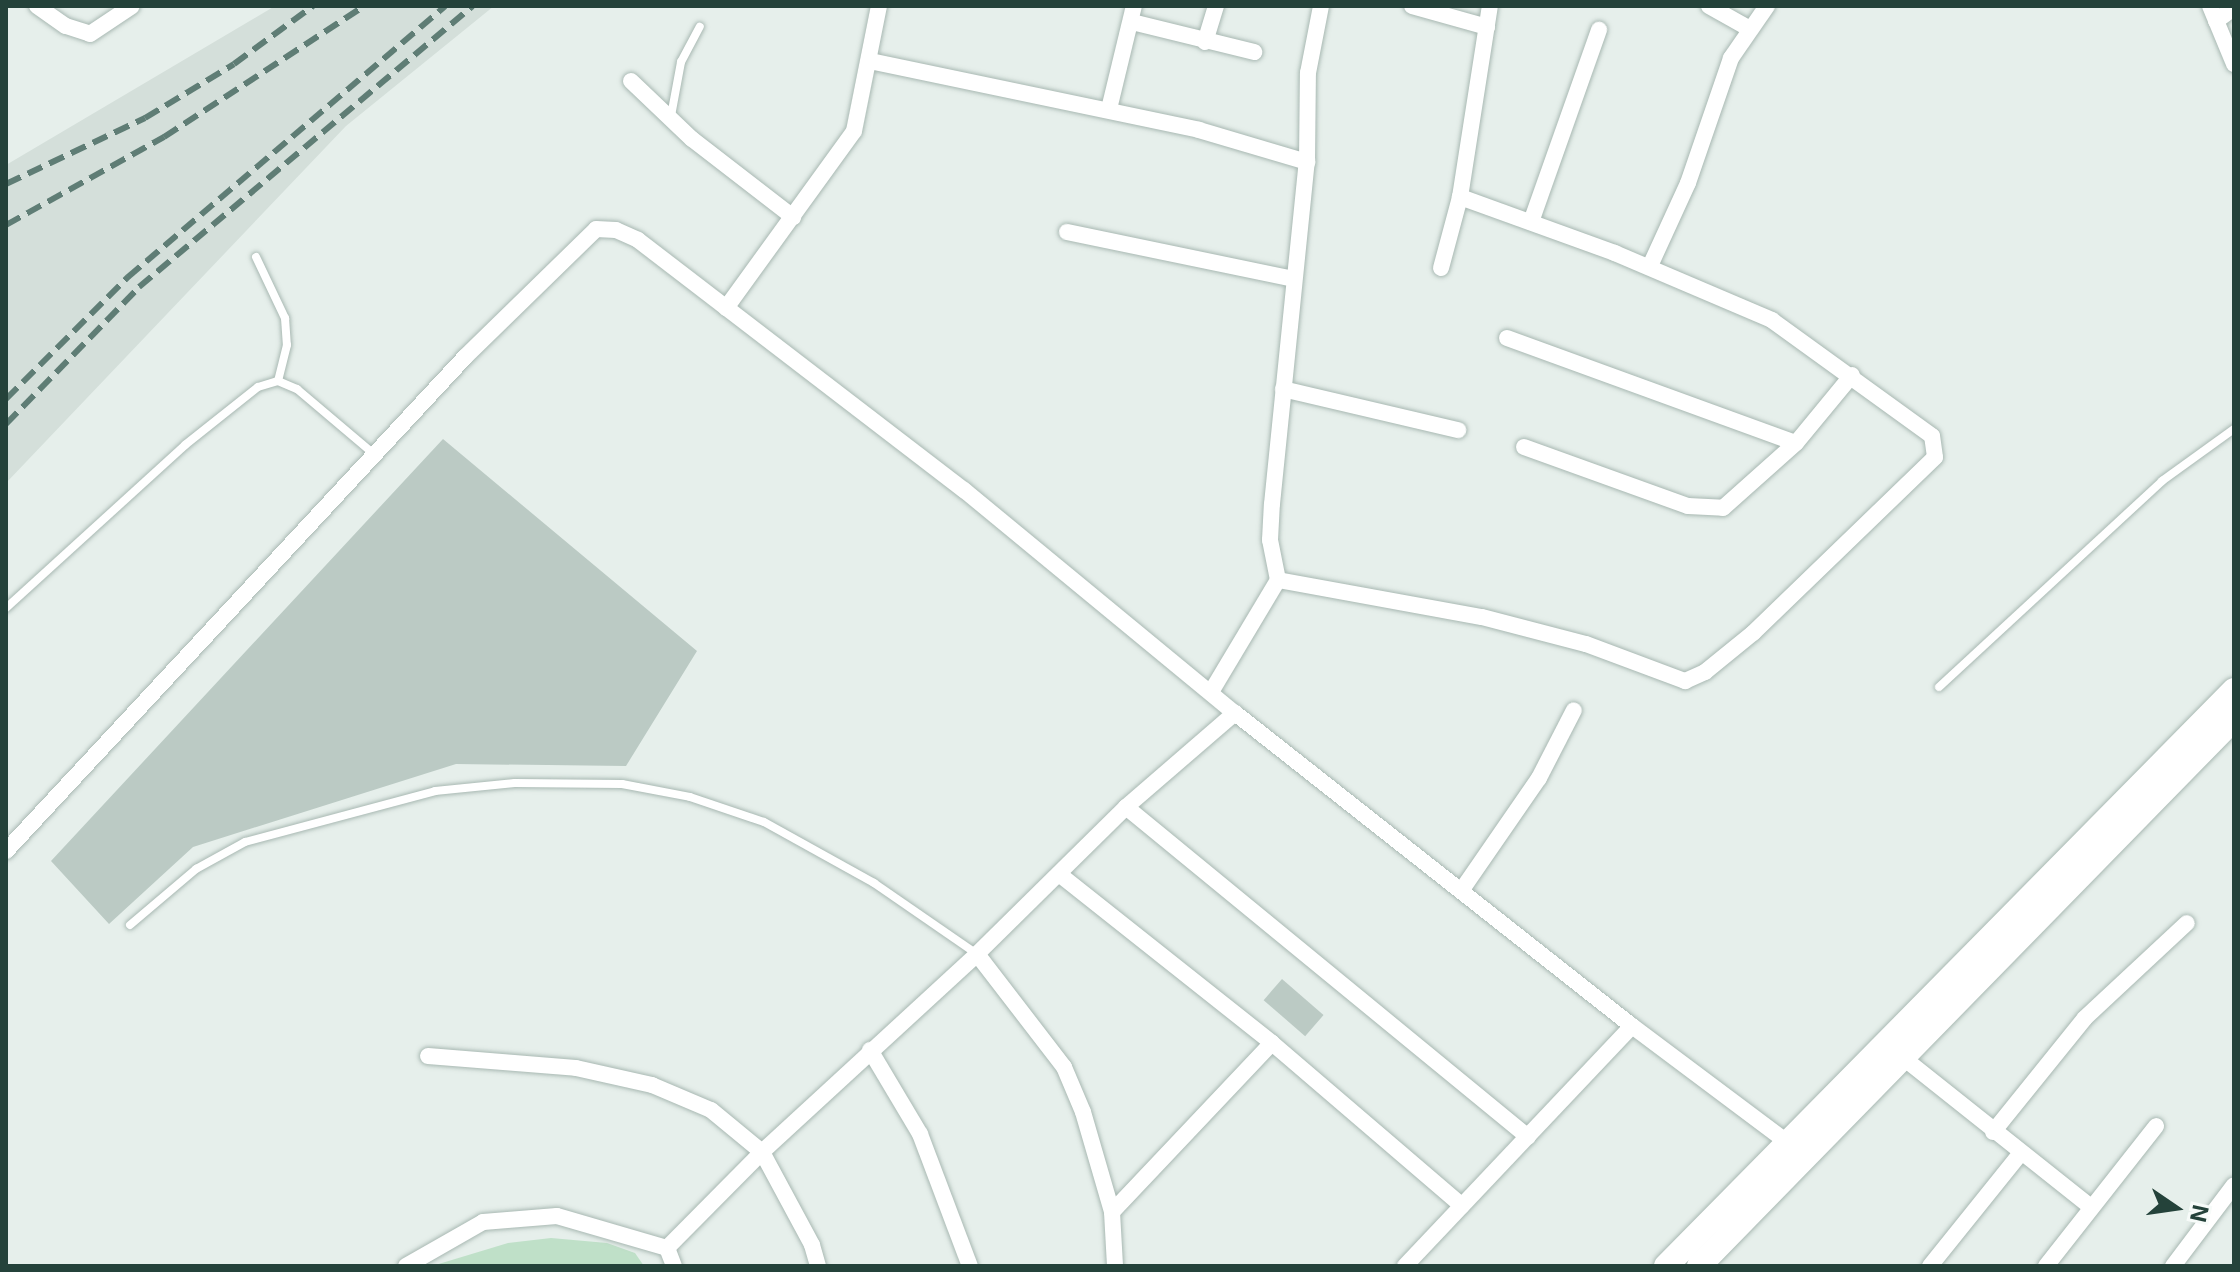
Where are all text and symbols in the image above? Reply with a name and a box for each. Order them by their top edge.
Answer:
north arrow [2136,1168,2216,1248]
text: N [2185,1202,2214,1224]

